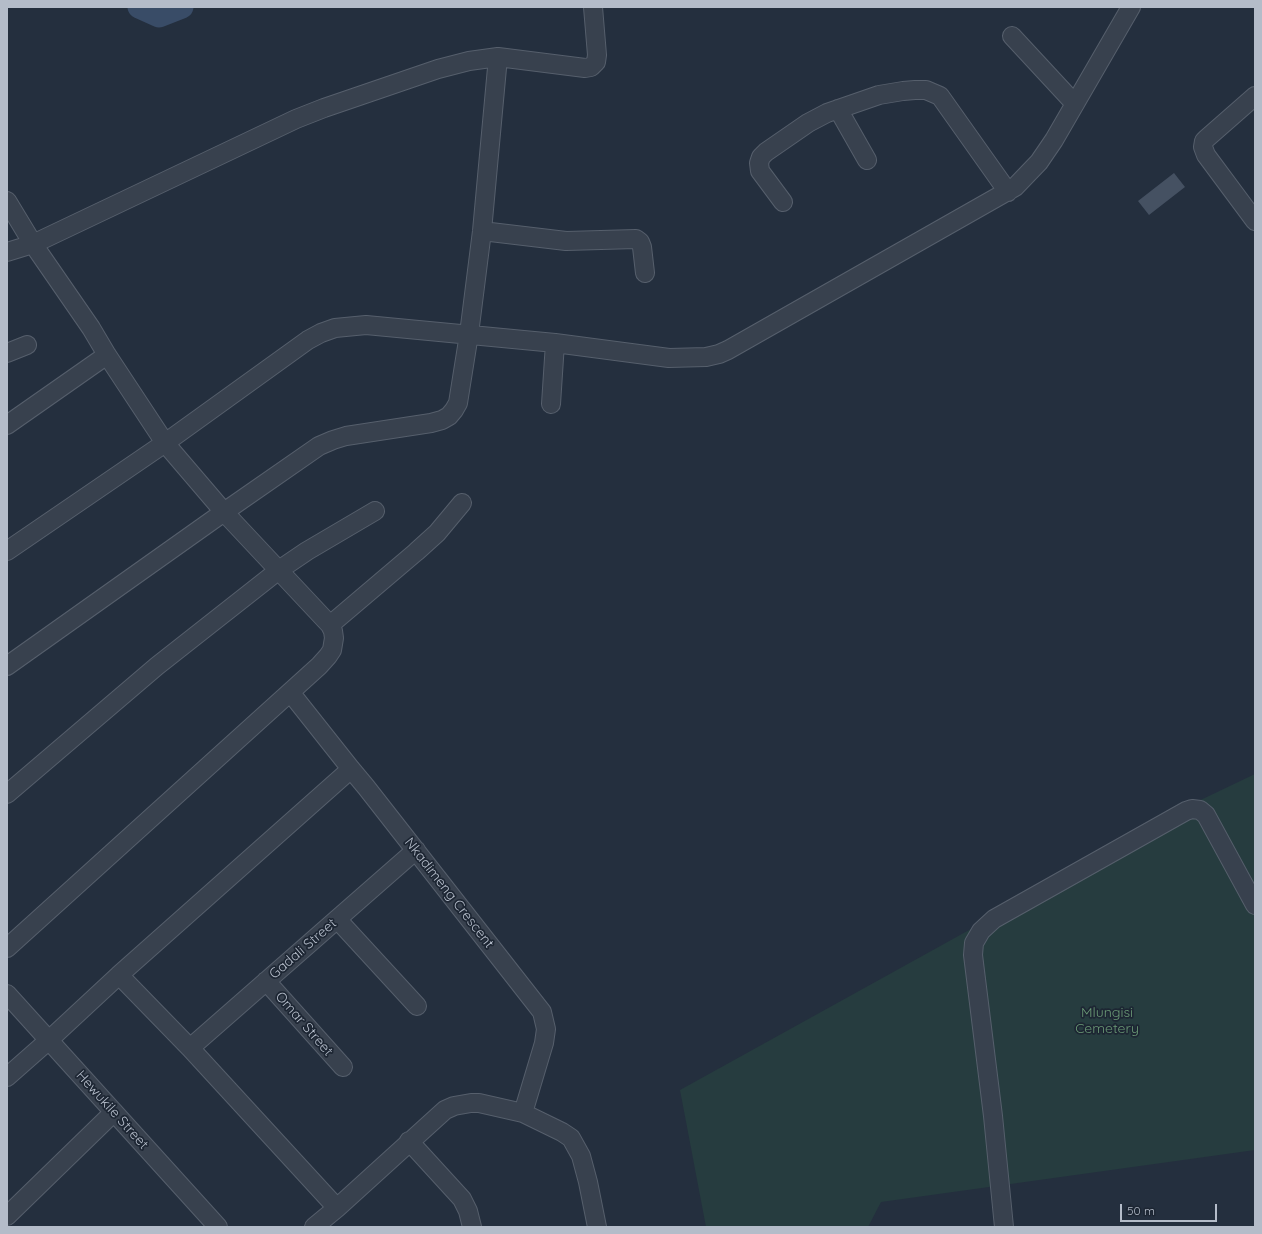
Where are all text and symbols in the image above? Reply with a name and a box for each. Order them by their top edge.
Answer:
street label: Nkadimeng Crescent [401,834,497,952]
street label: Gadali Street [266,915,340,983]
street label: Omar Street [272,989,336,1059]
park label: Mlungisi Cemetery [1075,1005,1139,1038]
street label: Hewukile Street [72,1067,152,1153]
scale bar [1122,1196,1219,1222]
text: 50 m [1127,1203,1155,1218]

